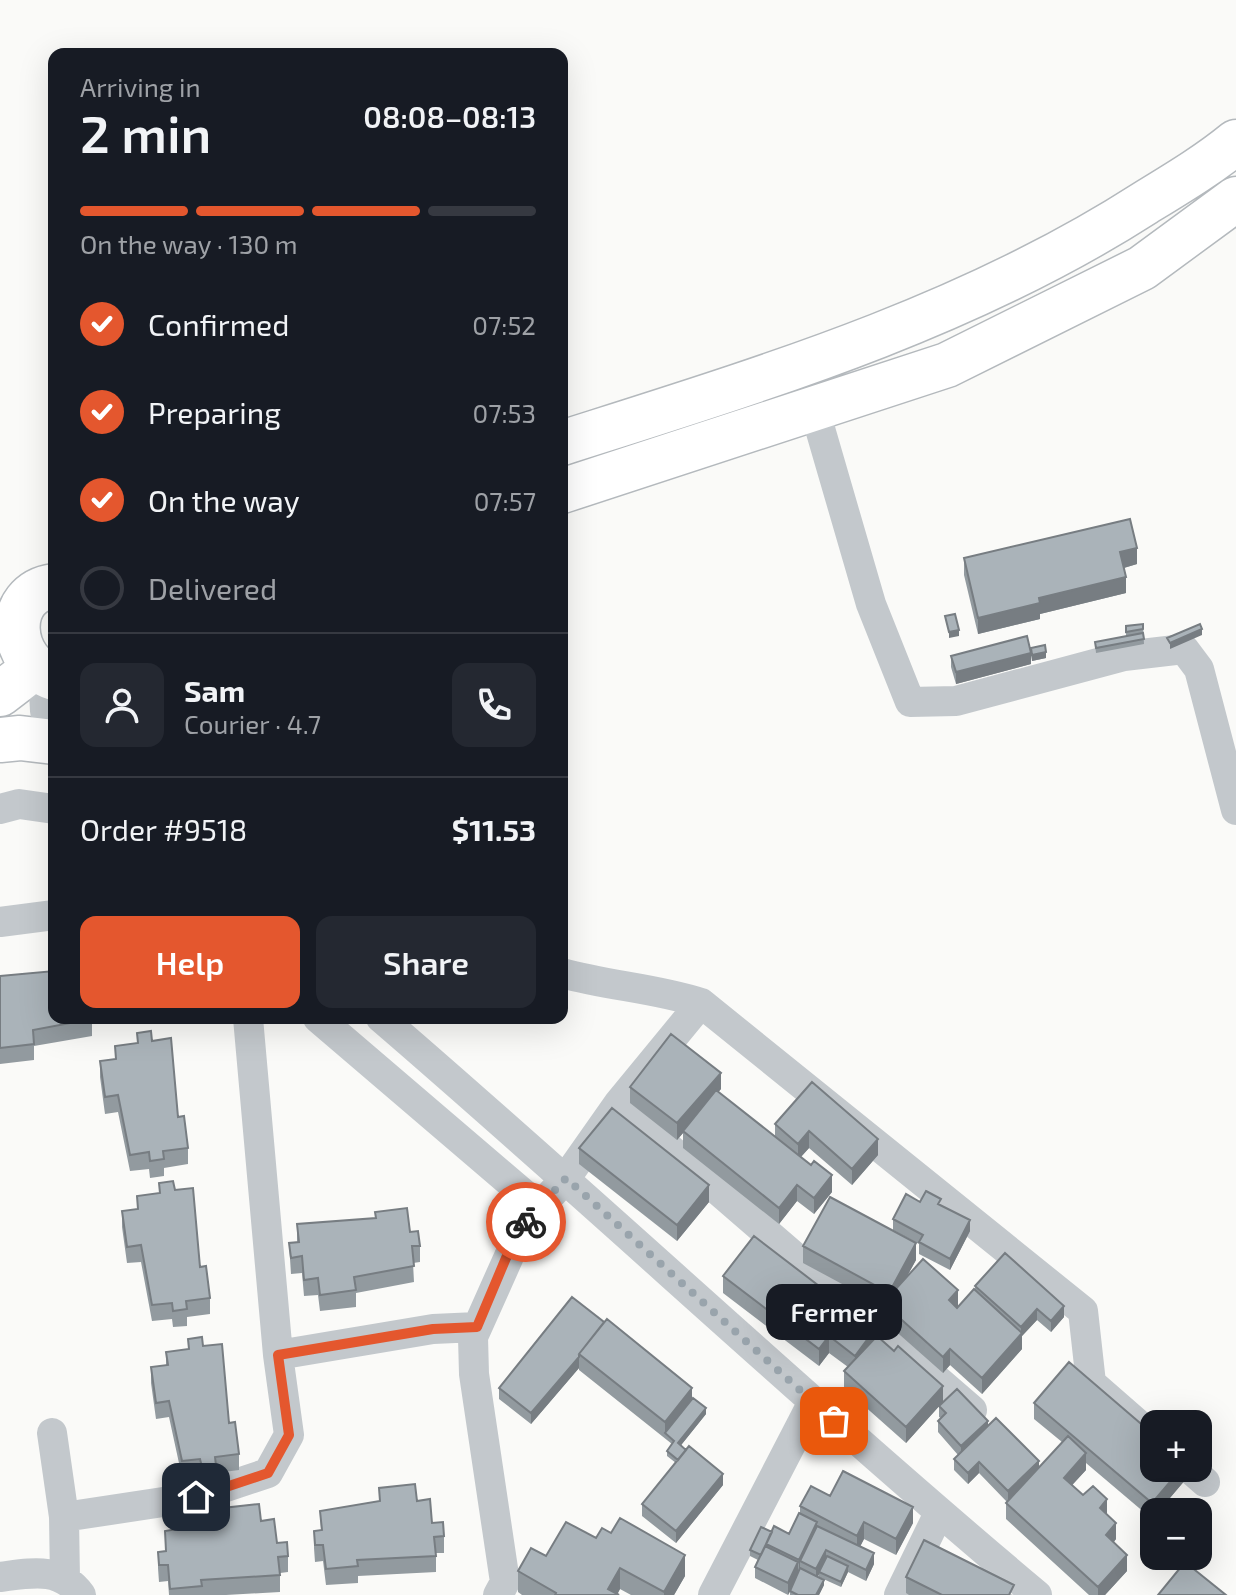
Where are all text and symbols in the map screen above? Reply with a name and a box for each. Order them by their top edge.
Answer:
text: Arriving in [80,71,201,102]
text: 08:08–08:13 [363,98,536,134]
text: 2 min [80,101,211,163]
text: On the way · 130 m [80,228,298,259]
icon: check [80,302,124,346]
text: Confirmed [148,306,289,342]
text: 07:52 [472,309,536,340]
icon: check [80,390,124,434]
text: Preparing [148,394,281,430]
text: 07:53 [472,397,536,428]
icon: check [80,478,124,522]
text: On the way [148,482,300,518]
text: 07:57 [474,485,536,516]
text: Delivered [148,570,277,606]
button: person [80,663,164,747]
button: phone [452,663,536,747]
text: Sam [184,672,245,708]
text: Courier · 4.7 [184,708,321,739]
text: Order #9518 [80,811,247,847]
text: $11.53 [452,811,536,847]
button: Help [80,916,300,1008]
button: Share [316,916,536,1008]
courier [486,1182,566,1262]
icon: bike [504,1200,548,1244]
callout: Fermer [766,1285,902,1341]
text: Fermer [790,1296,878,1327]
pin [800,1387,868,1455]
icon: bag [812,1399,856,1443]
map controls [1140,1410,1212,1570]
button: + [1140,1410,1212,1482]
pin [162,1463,230,1531]
icon: home [174,1475,218,1519]
button: − [1140,1498,1212,1570]

